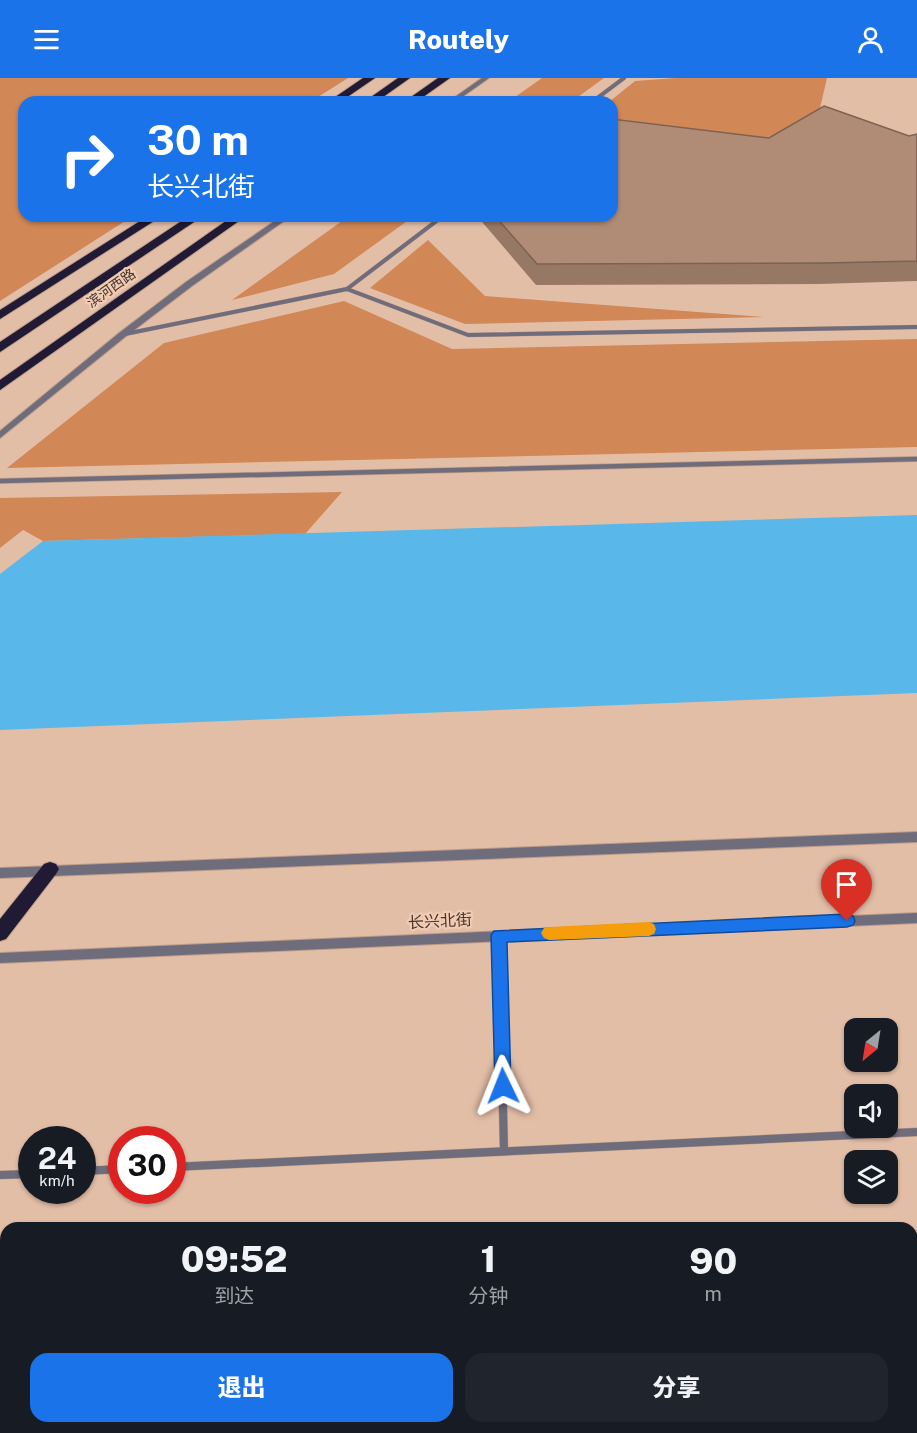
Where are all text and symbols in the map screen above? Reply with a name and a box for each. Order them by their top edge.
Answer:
icon: menu [30,23,63,56]
text: Routely [408,23,509,55]
icon: person [854,23,887,56]
text: 30 m [147,115,249,164]
icon: right [48,120,126,198]
text: 长兴北街 [147,170,255,202]
street label: 滨河西路 [83,265,139,311]
pin [821,859,872,921]
icon: arrive [830,868,863,901]
street label: 长兴北街 [408,910,472,932]
north arrow [844,1018,898,1072]
map controls [844,1018,898,1204]
position arrow [471,1054,535,1118]
button: sound [844,1084,898,1138]
speed limit sign: 30 [108,1126,186,1204]
text: 24 [38,1140,76,1176]
button: layers [844,1150,898,1204]
text: km/h [39,1172,75,1189]
text: 09:52 [181,1238,288,1280]
text: 1 [481,1238,496,1280]
text: 90 [689,1240,737,1282]
text: m [705,1282,722,1306]
text: 到达 [214,1284,254,1308]
text: 分钟 [468,1284,508,1308]
button: 退出 [30,1353,453,1422]
button: 分享 [465,1353,888,1422]

